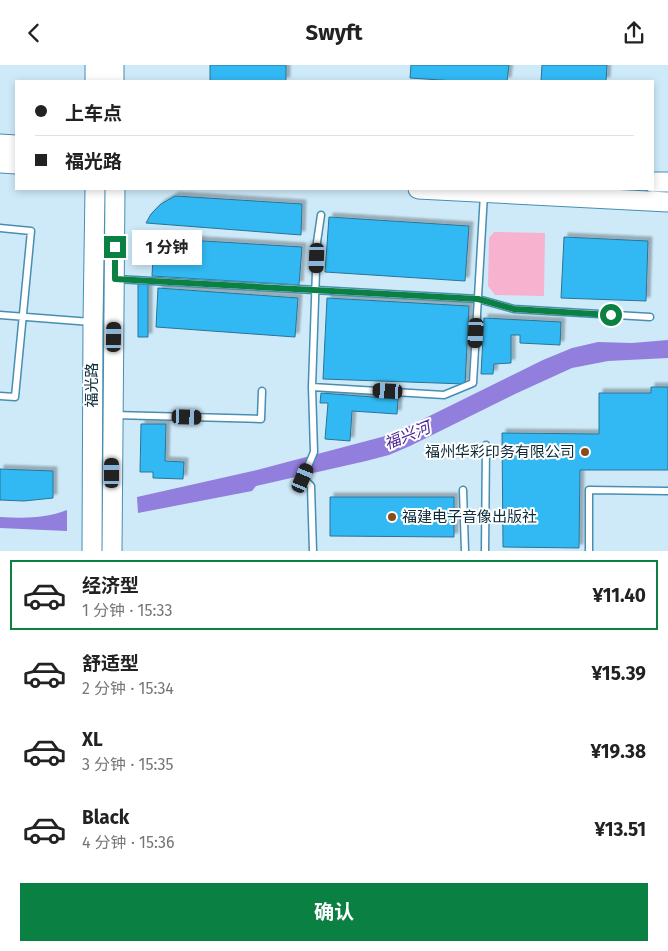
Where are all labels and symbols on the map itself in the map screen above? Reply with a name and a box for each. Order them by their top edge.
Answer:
callout: 1 分钟 [132,229,202,265]
route end [104,236,126,258]
car [308,243,325,273]
route start [600,304,622,326]
car [467,318,484,348]
car [106,322,121,352]
street label: 福光路 [83,362,101,408]
car [372,383,403,399]
car [171,409,202,425]
water label: 福兴河 [381,417,436,453]
place label: 福州华彩印务有限公司 [425,443,575,461]
marker: 福州华彩印务有限公司 [579,446,591,458]
car [104,458,119,488]
car [290,461,315,495]
place label: 福建电子音像出版社 [402,508,537,526]
marker: 福建电子音像出版社 [386,511,398,523]

